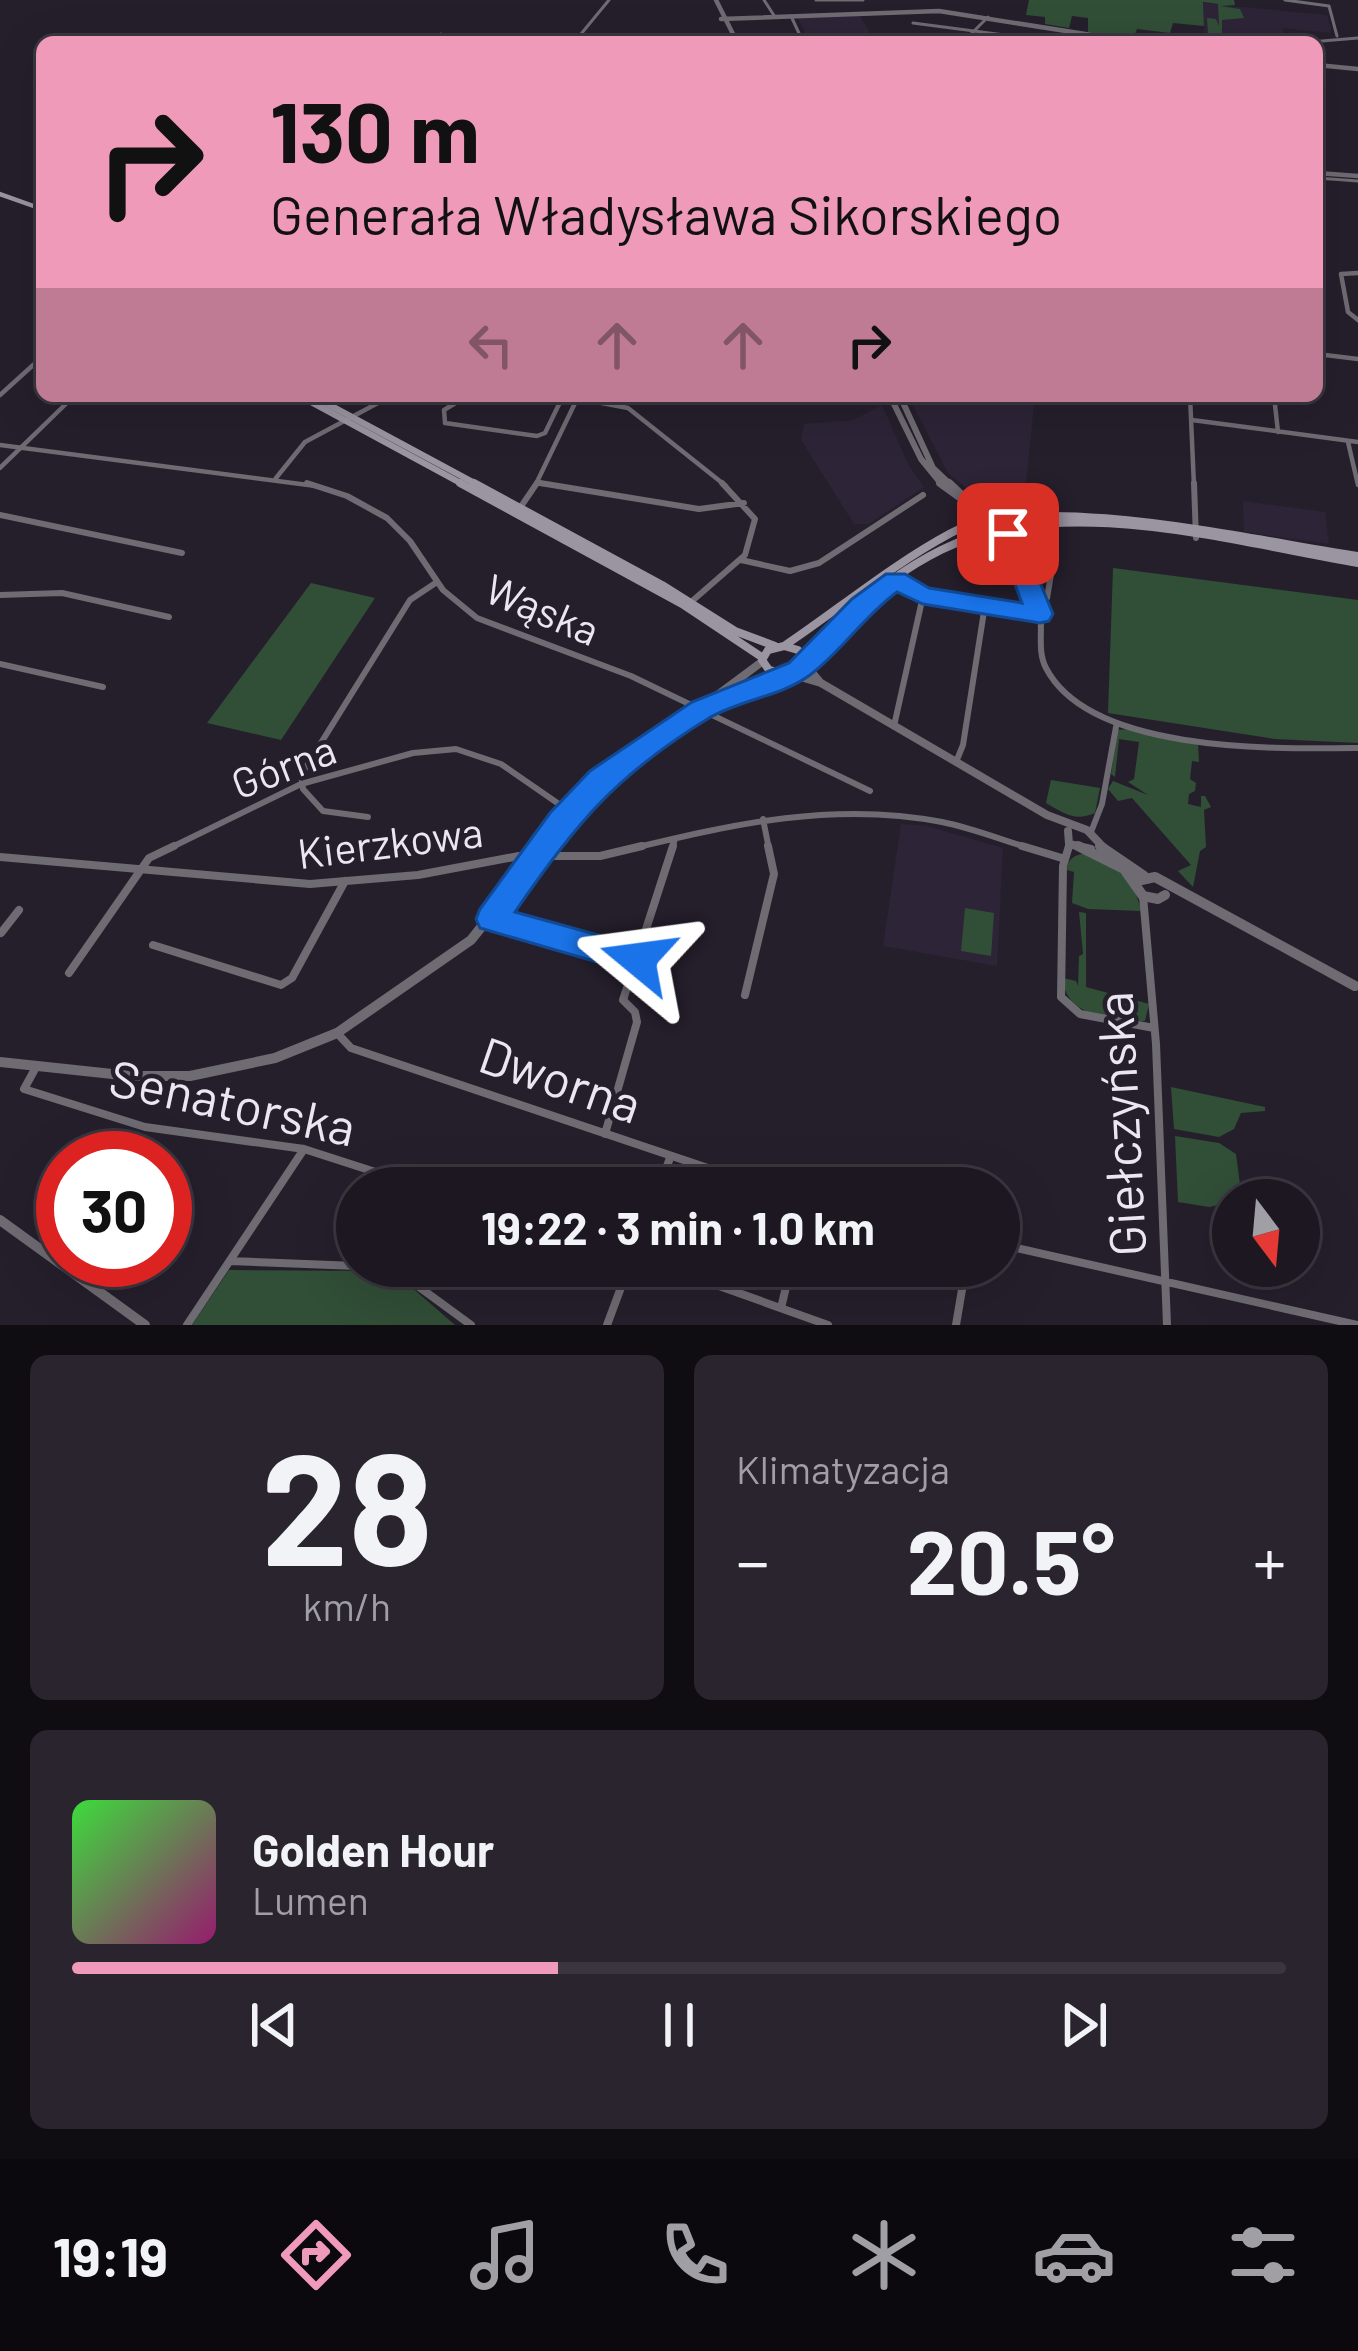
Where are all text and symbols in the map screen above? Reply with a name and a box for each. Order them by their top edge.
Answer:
text: 130 m [270,79,480,180]
icon: right [72,84,228,240]
text: Generała Władysława Sikorskiego [270,181,1062,246]
icon: left [458,312,524,378]
icon: ahead [584,312,650,378]
icon: ahead [710,312,776,378]
icon: right [836,312,902,378]
pin [957,483,1059,585]
icon: arrive [975,501,1041,567]
street label: Wąska [479,562,607,654]
street label: Górna [224,722,342,808]
street label: Kierzkowa [294,805,486,877]
position arrow [575,896,701,1022]
street label: Giełczyńska [1082,990,1156,1258]
street label: Dworna [472,1022,650,1134]
street label: Senatorska [104,1045,362,1157]
speed limit sign: 30 [36,1131,192,1287]
north arrow [1212,1179,1320,1287]
map controls [1212,1179,1320,1287]
text: 19:22 · 3 min · 1.0 km [481,1200,875,1254]
text: 28 [261,1410,433,1597]
text: Klimatyzacja [736,1445,950,1492]
text: 20.5° [907,1505,1115,1613]
text: − [736,1520,769,1599]
text: + [1253,1520,1286,1599]
text: km/h [303,1582,391,1629]
text: Golden Hour [252,1822,494,1876]
text: Lumen [252,1876,369,1923]
icon: previous [241,1992,307,2058]
icon: pause [646,1992,712,2058]
icon: next [1051,1992,1117,2058]
icon: directions [274,2213,358,2297]
icon: music [463,2213,547,2297]
icon: phone [653,2213,737,2297]
icon: climate [842,2213,926,2297]
icon: car [1032,2213,1116,2297]
icon: filters [1221,2213,1305,2297]
text: 19:19 [53,2223,168,2288]

